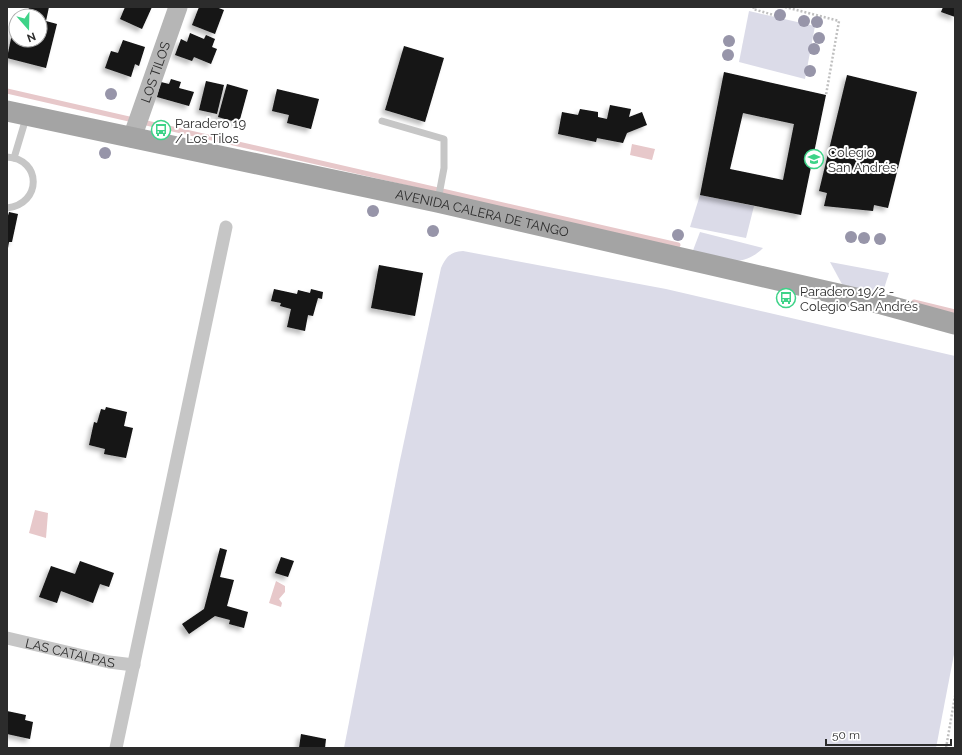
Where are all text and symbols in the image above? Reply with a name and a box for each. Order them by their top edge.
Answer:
north arrow [8,8,48,48]
text: N [25,29,37,44]
street label: LOS TILOS [138,39,173,105]
place label: Paradero 19 / Los Tilos [175,116,246,146]
bus stop icon: Paradero 19 / Los Tilos [150,119,172,141]
place label: Colegio San Andrés [828,145,896,175]
school or university icon: Colegio San Andrés [803,148,825,170]
street label: AVENIDA CALERA DE TANGO [394,186,570,240]
place label: Paradero 19/2 - Colegio San Andrés [800,284,918,314]
bus stop icon: Paradero 19/2 - Colegio San Andrés [775,287,797,309]
street label: LAS CATALPAS [24,636,116,671]
scale bar [826,721,951,747]
text: 50 m [832,728,860,742]

